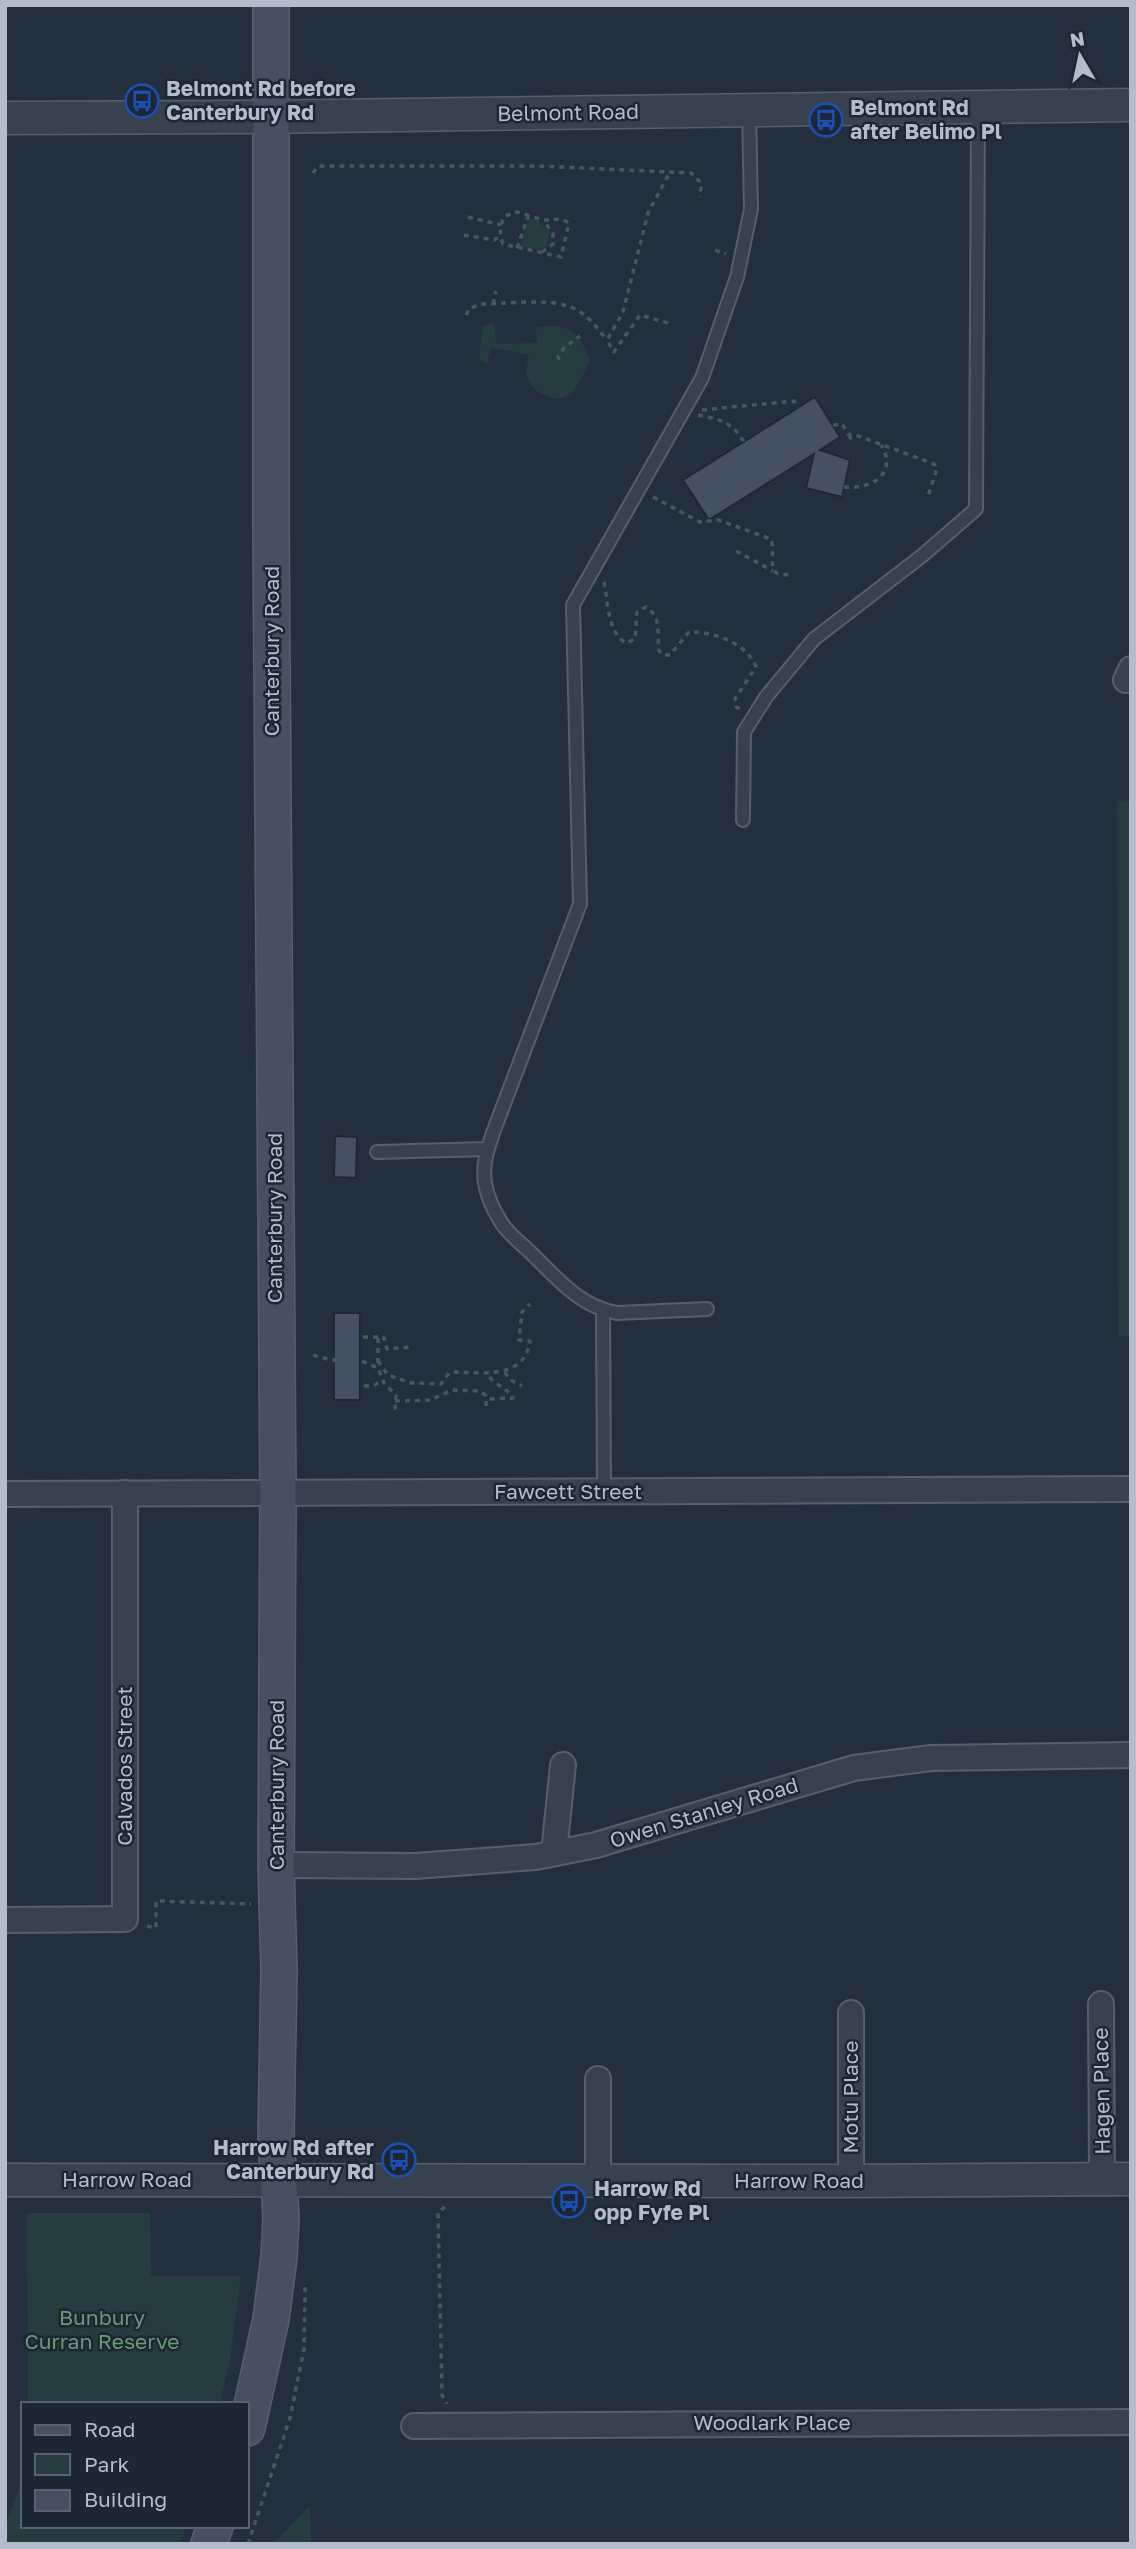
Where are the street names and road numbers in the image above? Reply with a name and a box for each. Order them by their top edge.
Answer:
street label: Belmont Road [497,98,639,126]
street label: Canterbury Road [258,566,284,736]
street label: Canterbury Road [261,1133,287,1303]
street label: Fawcett Street [494,1478,642,1504]
street label: Calvados Street [111,1686,137,1846]
street label: Canterbury Road [263,1700,289,1870]
street label: Owen Stanley Road [606,1771,801,1853]
street label: Hagen Place [1087,2027,1115,2155]
street label: Motu Place [837,2041,863,2153]
street label: Harrow Road [62,2166,192,2192]
street label: Harrow Road [734,2167,864,2193]
street label: Woodlark Place [693,2409,851,2435]

